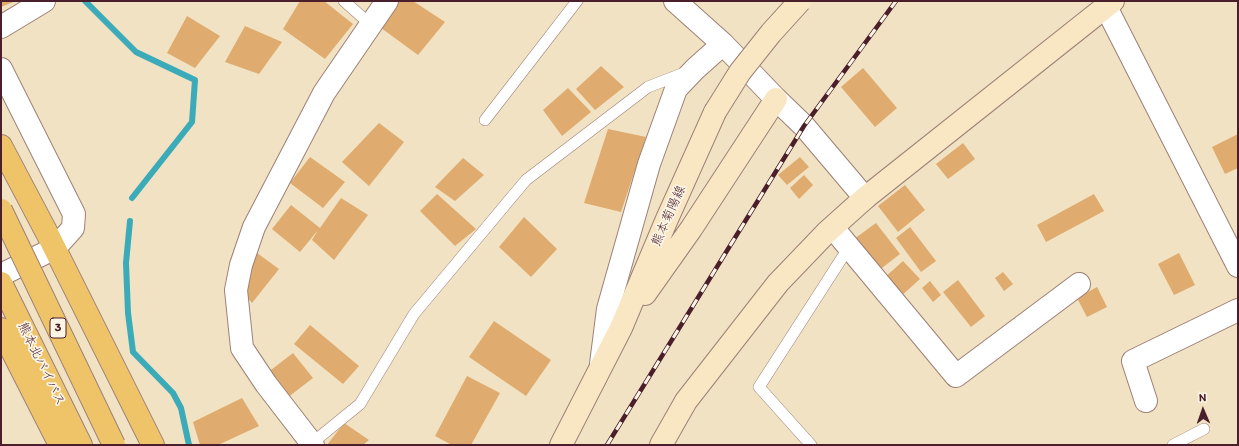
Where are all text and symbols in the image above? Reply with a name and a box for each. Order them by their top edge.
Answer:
street label: 熊本菊陽線 [649,183,689,249]
road number: 3 [50,318,66,338]
street label: 熊本北バイパス [14,320,68,408]
north arrow [1183,390,1223,430]
text: N [1199,391,1207,404]

